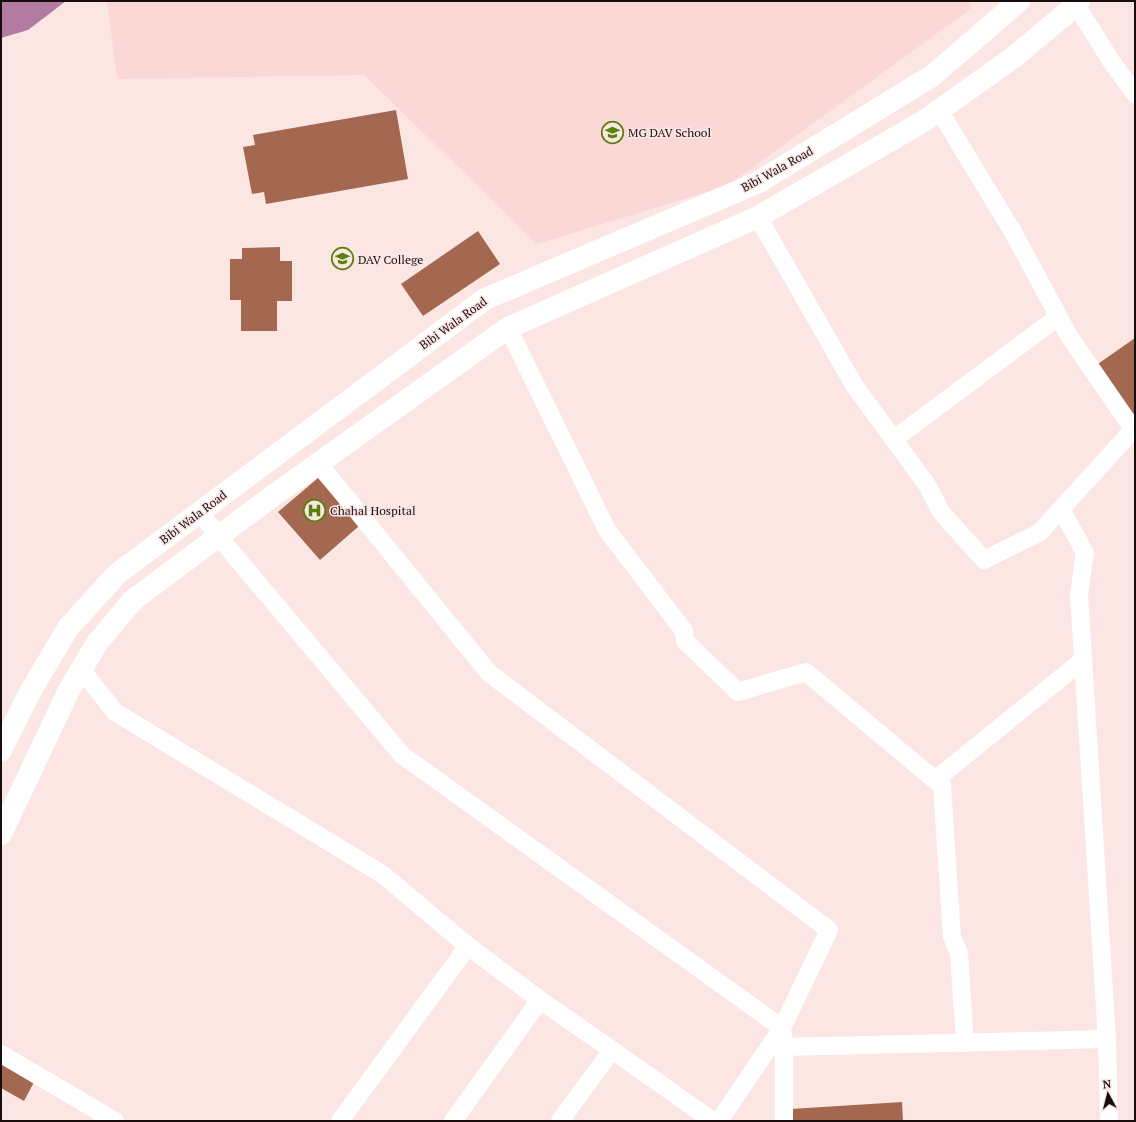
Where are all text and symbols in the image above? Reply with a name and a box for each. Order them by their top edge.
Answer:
school or university icon: MG DAV School [599,119,625,145]
place label: MG DAV School [628,125,712,140]
street label: Bibi Wala Road [738,143,816,195]
school or university icon: DAV College [330,246,356,272]
place label: DAV College [358,252,423,267]
street label: Bibi Wala Road [416,293,490,353]
street label: Bibi Wala Road [157,487,230,547]
hospital icon: Chahal Hospital [301,497,327,523]
place label: Chahal Hospital [330,503,416,518]
north arrow [1088,1074,1128,1114]
text: N [1102,1077,1112,1092]

